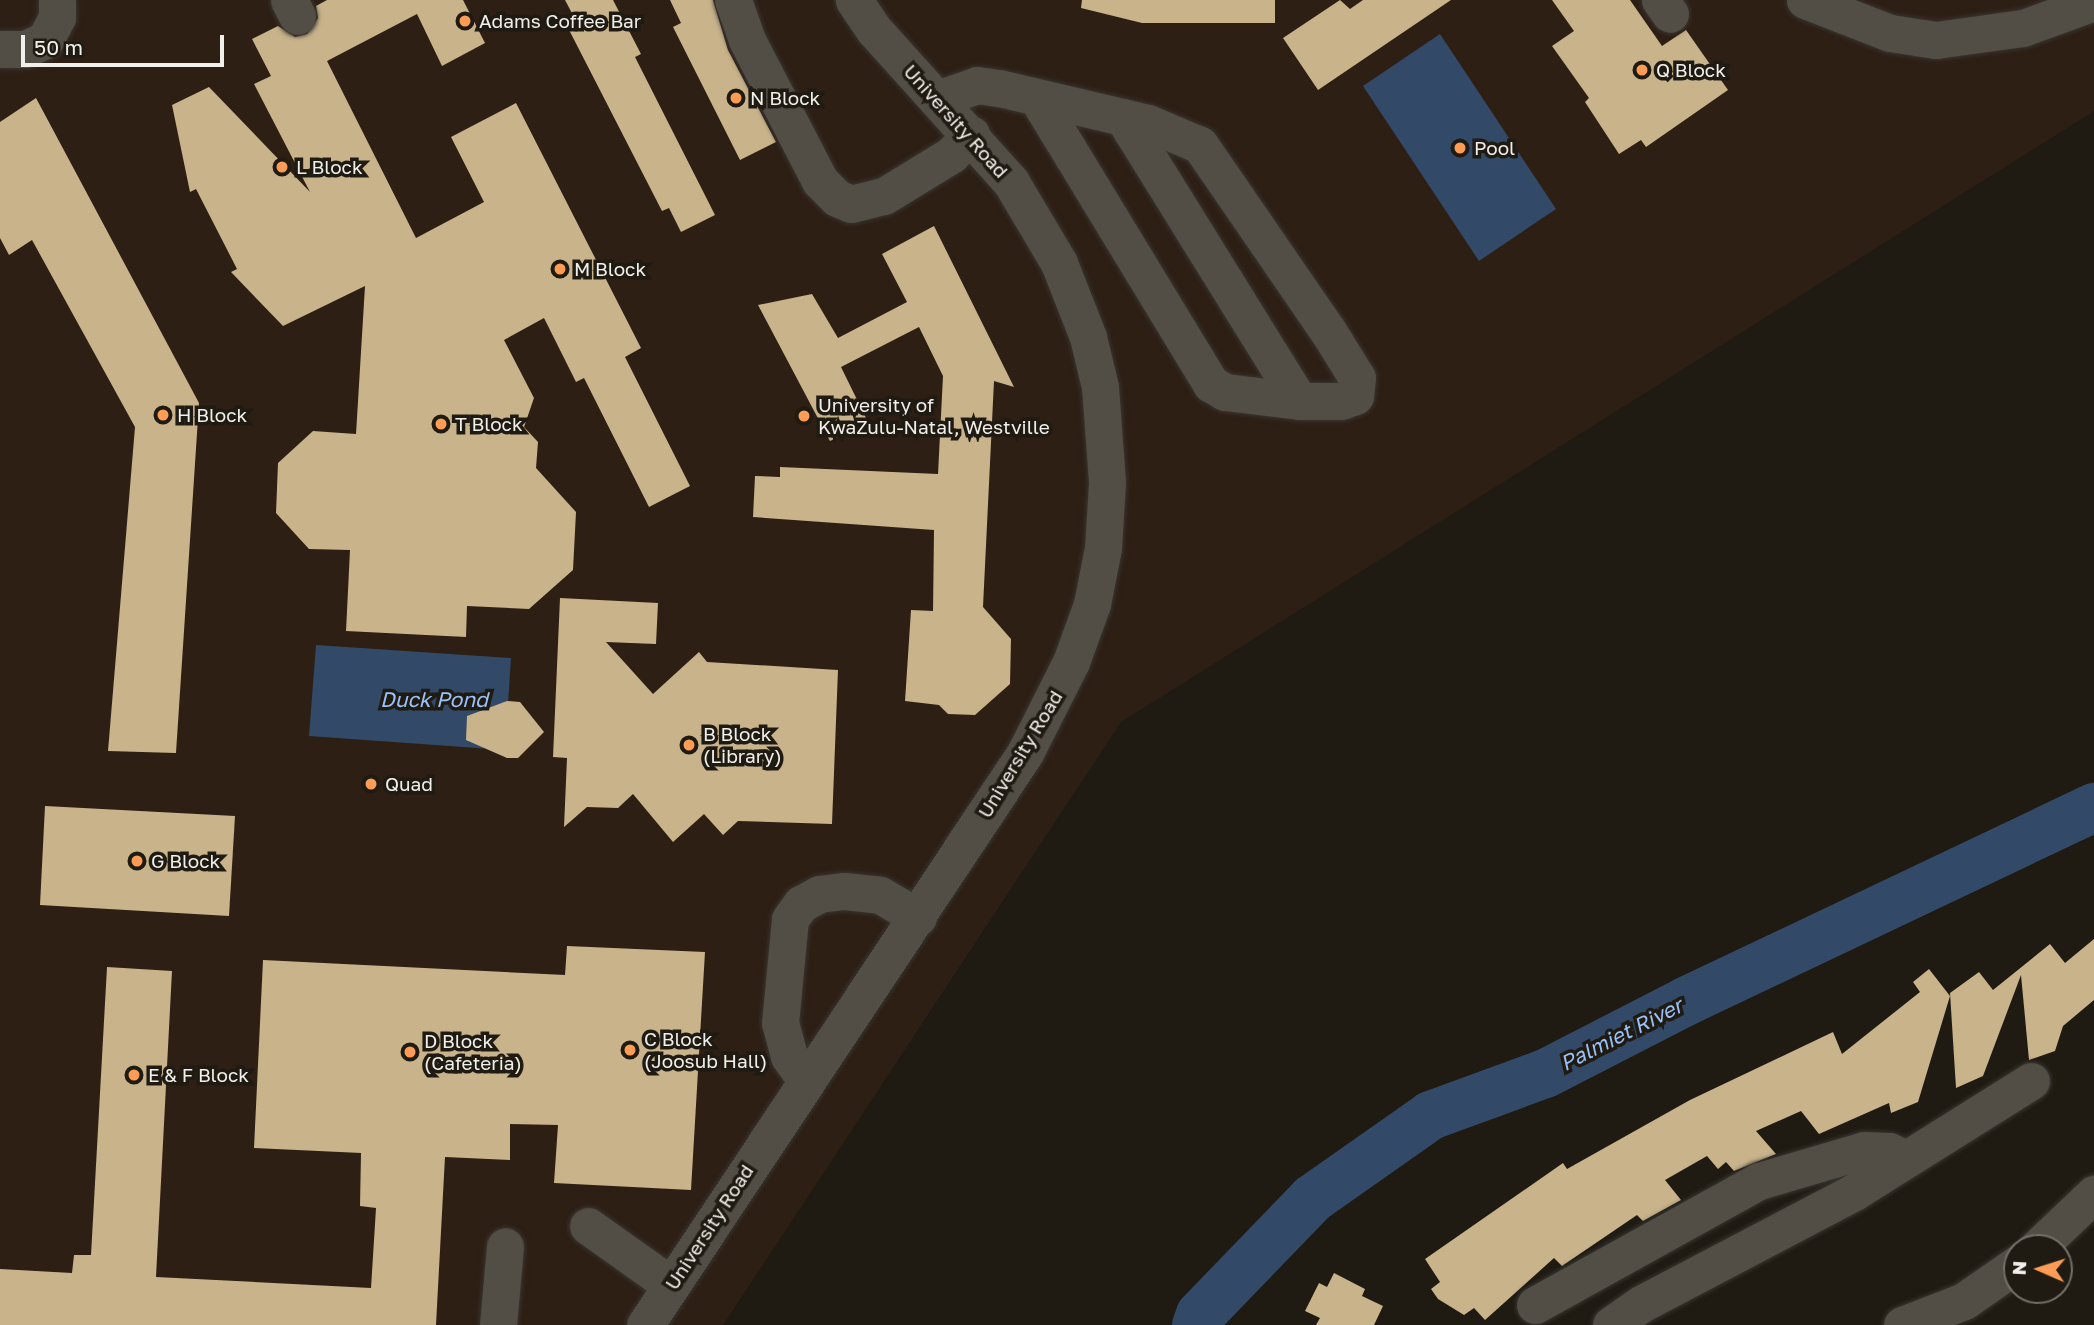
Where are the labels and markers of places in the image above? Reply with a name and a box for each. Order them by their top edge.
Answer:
place label: Adams Coffee Bar [479,10,641,32]
marker: Adams Coffee Bar [457,13,473,29]
place label: Q Block [1656,59,1726,81]
marker: Q Block [1634,62,1650,78]
place label: N Block [750,87,820,109]
marker: N Block [728,90,744,106]
place label: Pool [1474,137,1515,159]
marker: Pool [1452,140,1468,156]
place label: L Block [296,156,363,178]
marker: L Block [274,159,290,175]
place label: M Block [574,258,646,280]
marker: M Block [552,261,568,277]
place label: University of KwaZulu-Natal, Westville [818,394,1050,438]
place label: H Block [177,404,247,426]
marker: H Block [155,407,171,423]
marker: University of KwaZulu-Natal, Westville [796,408,812,424]
place label: T Block [455,413,523,435]
marker: T Block [433,416,449,432]
place label: B Block (Library) [703,723,782,767]
marker: B Block (Library) [681,737,697,753]
place label: Quad [385,773,433,795]
marker: Quad [363,776,379,792]
place label: G Block [151,850,220,872]
marker: G Block [129,853,145,869]
place label: C Block (Joosub Hall) [644,1028,767,1072]
place label: D Block (Cafeteria) [424,1030,522,1074]
marker: C Block (Joosub Hall) [622,1042,638,1058]
marker: D Block (Cafeteria) [402,1044,418,1060]
place label: E & F Block [148,1064,249,1086]
marker: E & F Block [126,1067,142,1083]

